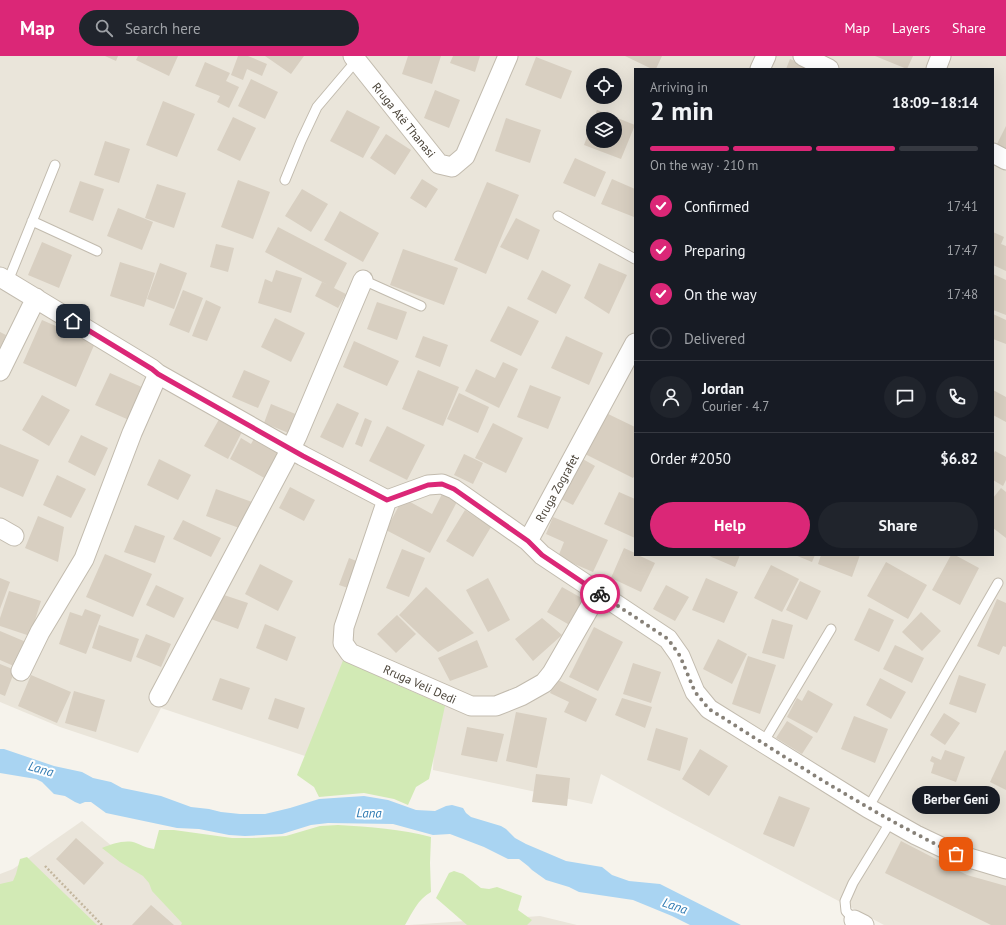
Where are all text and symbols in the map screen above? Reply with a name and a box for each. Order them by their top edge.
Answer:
search box [79,10,359,46]
text: Map [20,16,55,40]
icon: search [93,17,115,39]
text: Search here [125,19,201,38]
text: Map [844,19,870,37]
text: Layers [892,19,930,37]
text: Share [952,19,986,37]
map controls [586,68,622,148]
button: locate [586,68,622,104]
street label: Rruga Atë Thanasi [369,79,439,161]
text: Arriving in [650,79,708,96]
text: 18:09–18:14 [892,93,978,112]
text: 2 min [650,94,713,127]
button: layers [586,112,622,148]
text: On the way · 210 m [650,157,758,174]
icon: check [650,195,672,217]
text: Confirmed [684,197,749,216]
text: 17:41 [947,198,978,215]
icon: check [650,239,672,261]
text: Preparing [684,241,746,260]
text: 17:47 [947,242,978,259]
icon: check [650,283,672,305]
text: On the way [684,285,757,304]
text: 17:48 [947,286,978,303]
pin [56,304,90,338]
icon: home [62,310,84,332]
text: Delivered [684,329,745,348]
button: person [650,376,692,418]
button: chat [884,376,926,418]
button: phone [936,376,978,418]
text: Jordan [702,379,744,398]
text: Courier · 4.7 [702,398,769,415]
text: Order #2050 [650,449,731,468]
text: $6.82 [940,449,978,468]
street label: Rruga Zografet [532,451,582,525]
button: Help [650,502,810,548]
button: Share [818,502,978,548]
courier [580,574,620,614]
icon: bike [589,583,611,605]
street label: Rruga Veli Dedi [381,661,459,707]
water label: Lana [26,757,56,781]
callout: Berber Geni [912,786,1000,814]
text: Berber Geni [923,791,989,808]
water label: Lana [356,804,383,822]
pin [939,837,973,871]
icon: bag [945,843,967,865]
water label: Lana [660,894,690,918]

